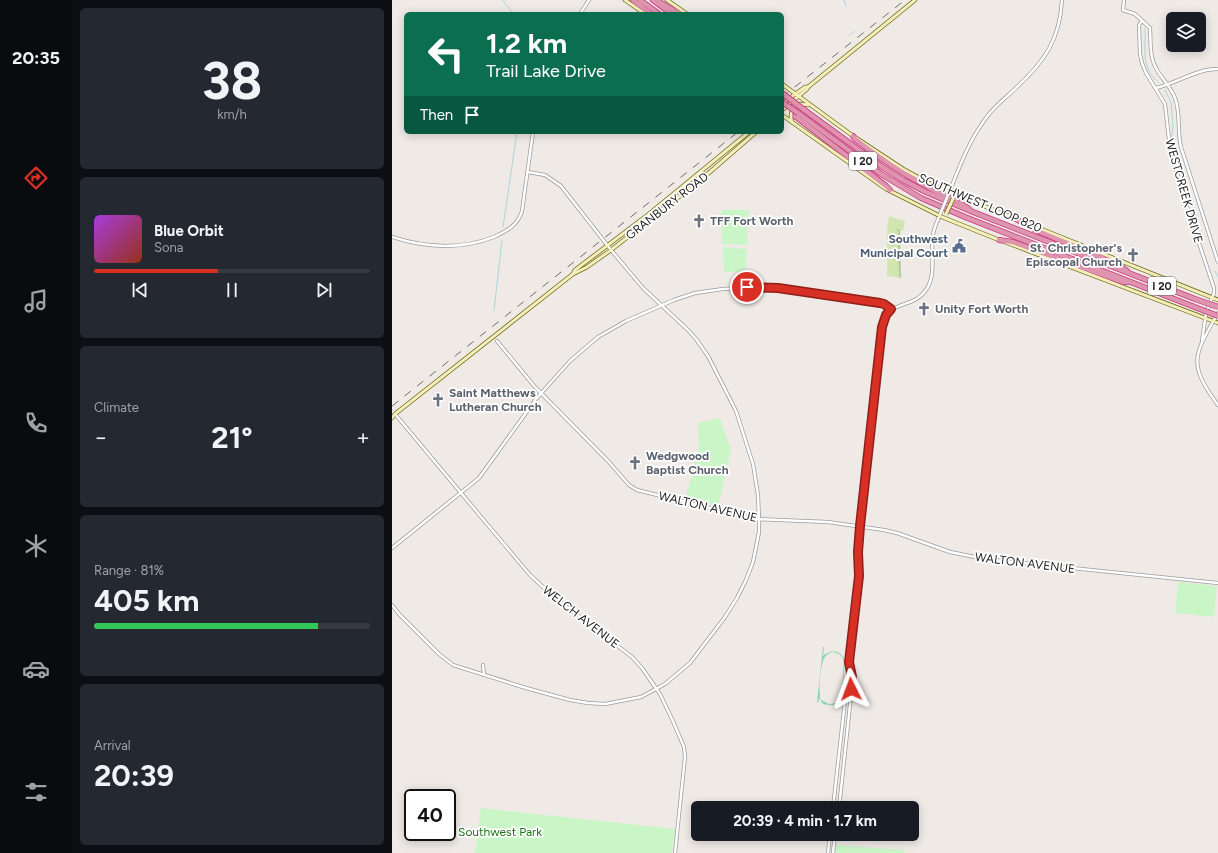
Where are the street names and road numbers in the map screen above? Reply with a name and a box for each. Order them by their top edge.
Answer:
street label: WESTCREEK DRIVE [1162,137,1206,245]
road number: I 20 [849,152,877,170]
street label: GRANBURY ROAD [623,169,711,243]
street label: SOUTHWEST LOOP 820 [916,171,1044,235]
road number: I 20 [1148,277,1176,295]
street label: WALTON AVENUE [657,489,759,525]
street label: WALTON AVENUE [974,550,1076,576]
street label: WELCH AVENUE [540,583,622,651]

